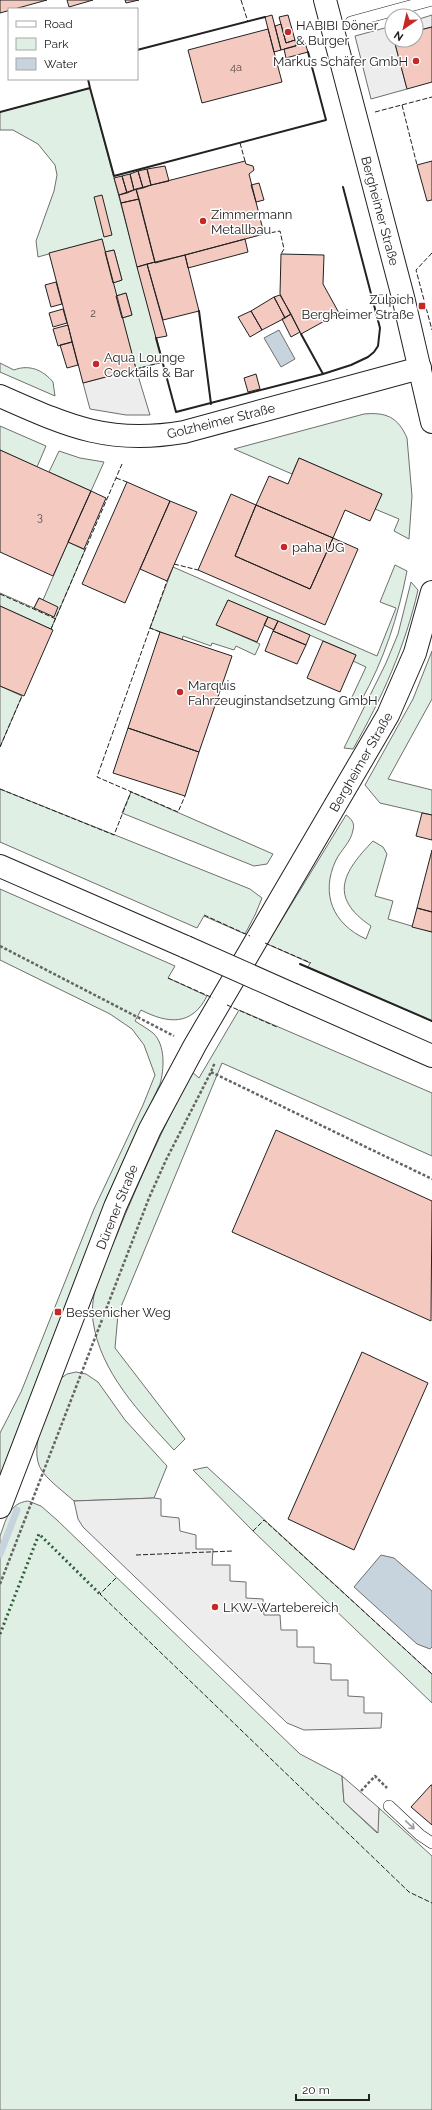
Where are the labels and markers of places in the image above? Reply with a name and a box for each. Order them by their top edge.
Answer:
place label: HABIBI Döner & Burger [296,18,379,48]
marker: HABIBI Döner & Burger [283,27,293,37]
place label: Markus Schäfer GmbH [273,54,408,69]
marker: Markus Schäfer GmbH [411,56,421,66]
place label: Zimmermann Metallbau [211,207,292,237]
marker: Zimmermann Metallbau [198,216,208,226]
place label: Zülpich Bergheimer Straße [302,292,414,322]
marker: Zülpich Bergheimer Straße [417,301,427,311]
place label: Aqua Lounge Cocktails & Bar [104,350,195,380]
marker: Aqua Lounge Cocktails & Bar [91,359,101,369]
place label: paha UG [292,540,344,555]
marker: paha UG [279,542,289,552]
place label: Marquis Fahrzeuginstandsetzung GmbH [188,678,378,708]
marker: Marquis Fahrzeuginstandsetzung GmbH [175,687,185,697]
place label: Bessenicher Weg [66,1305,171,1320]
marker: Bessenicher Weg [53,1307,63,1317]
place label: LKW-Wartebereich [223,1600,339,1615]
marker: LKW-Wartebereich [210,1602,220,1612]

